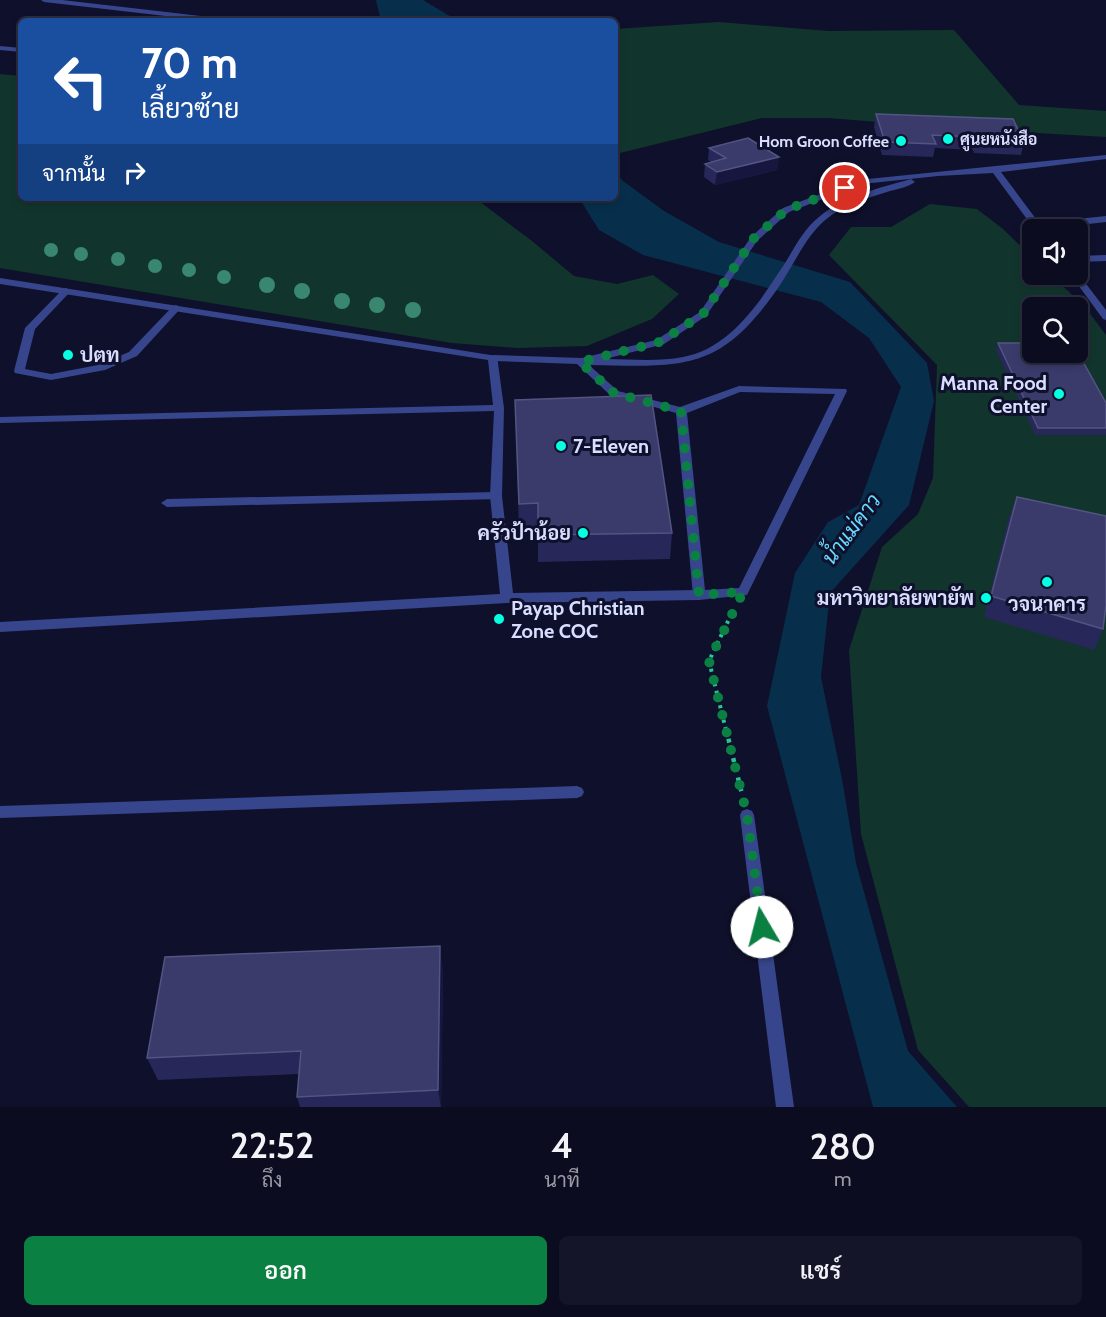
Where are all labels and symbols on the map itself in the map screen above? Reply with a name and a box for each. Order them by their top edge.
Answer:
place label: ศูนยหนังสือ [960,129,1037,152]
place label: Hom Groon Coffee [759,132,889,151]
marker: ศูนยหนังสือ [941,132,955,146]
marker: Hom Groon Coffee [894,134,908,148]
pin [819,162,870,213]
place label: ปตท [80,343,120,367]
marker: ปตท [61,348,75,362]
place label: Manna Food Center [940,371,1047,418]
marker: Manna Food Center [1052,387,1066,401]
place label: 7-Eleven [573,434,649,458]
marker: 7-Eleven [554,439,568,453]
water label: น้ำแม่คาว [812,486,886,569]
place label: ครัวป้าน้อย [478,520,571,545]
marker: ครัวป้าน้อย [576,526,590,540]
marker: วจนาคาร [1040,575,1054,589]
place label: มหาวิทยาลัยพายัพ [817,585,974,610]
marker: มหาวิทยาลัยพายัพ [979,591,993,605]
place label: วจนาคาร [1008,592,1086,616]
place label: Payap Christian Zone COC [511,596,644,643]
marker: Payap Christian Zone COC [492,612,506,626]
position arrow [730,895,794,959]

